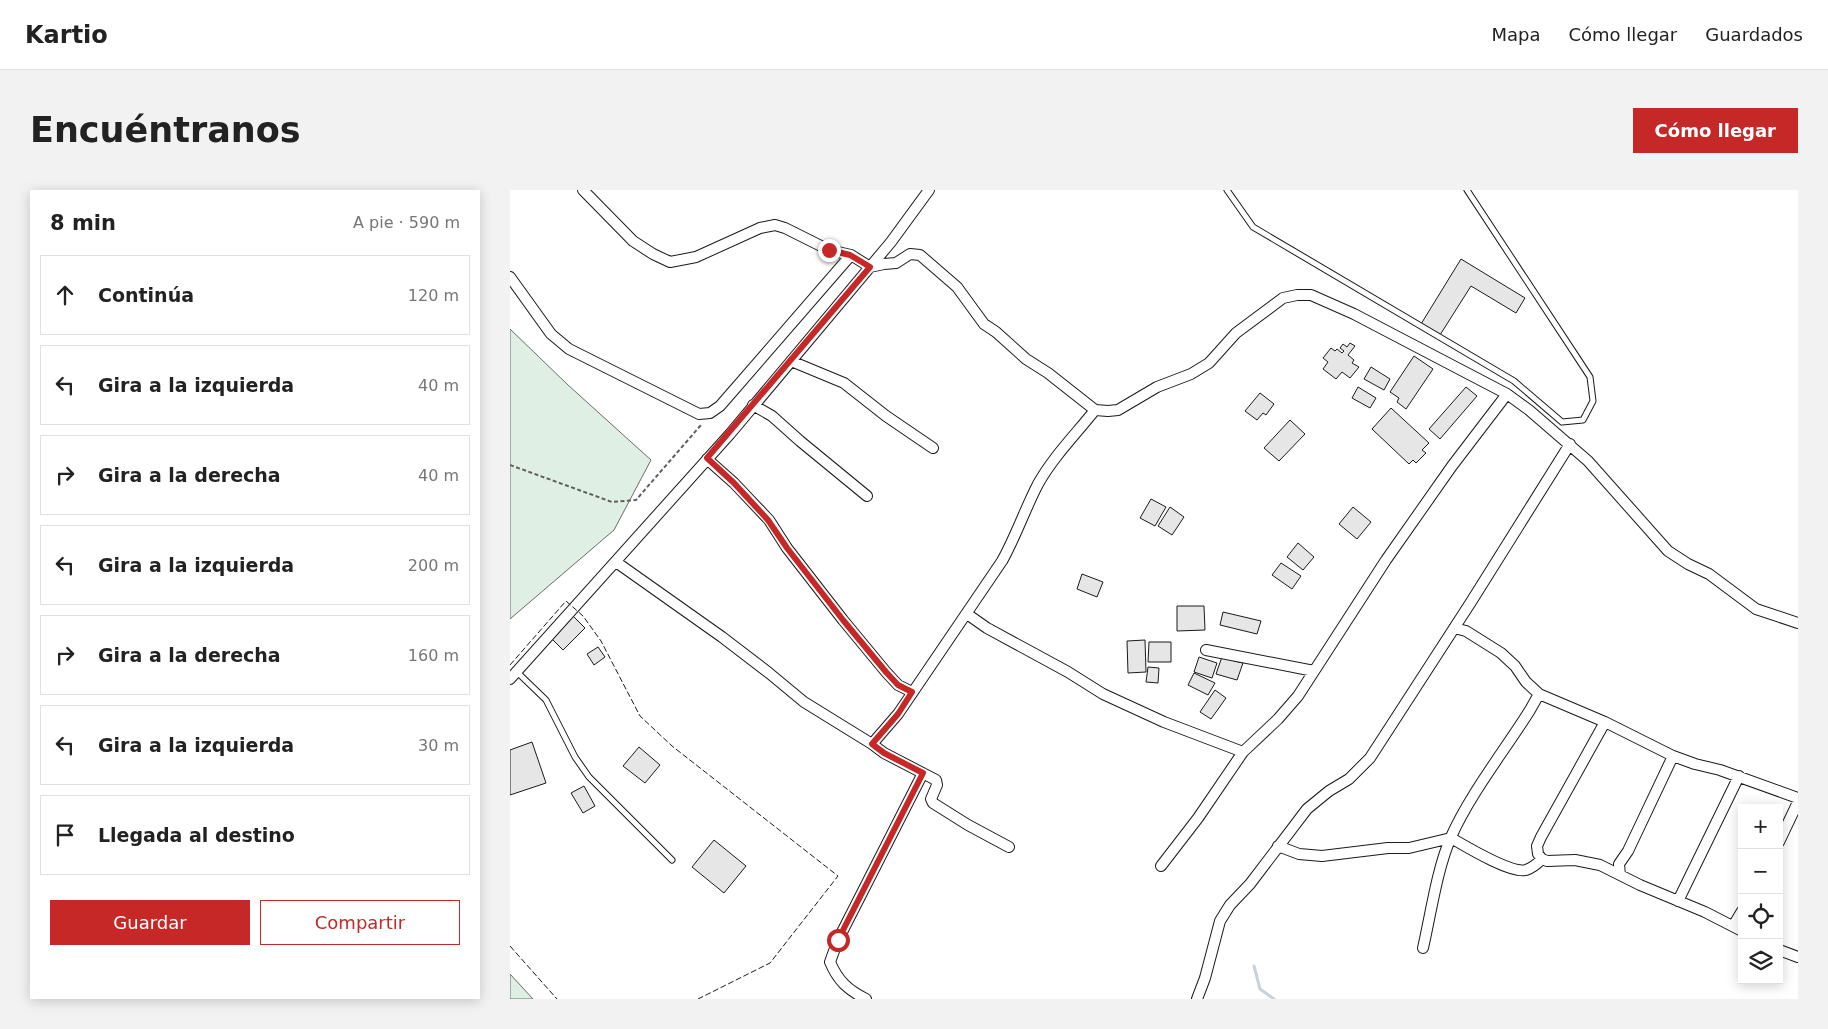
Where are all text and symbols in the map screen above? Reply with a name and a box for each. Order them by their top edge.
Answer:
text: Kartio [25,21,108,49]
text: Mapa [1491,24,1540,45]
text: Cómo llegar [1568,24,1677,45]
text: Guardados [1705,24,1803,45]
button: Cómo llegar [1633,108,1798,153]
text: Encuéntranos [30,110,301,150]
text: 8 min [50,211,116,235]
text: A pie · 590 m [353,213,460,232]
route end [818,239,841,262]
icon: ahead [51,281,79,309]
text: Continúa [98,284,194,306]
text: 120 m [408,286,459,305]
icon: left [51,371,79,399]
text: Gira a la izquierda [98,374,294,396]
text: 40 m [418,376,459,395]
icon: right [51,461,79,489]
text: Gira a la derecha [98,464,281,486]
text: 40 m [418,466,459,485]
icon: left [51,551,79,579]
text: Gira a la izquierda [98,554,294,576]
text: 200 m [408,556,459,575]
icon: right [51,641,79,669]
text: Gira a la derecha [98,644,281,666]
text: 160 m [408,646,459,665]
icon: left [51,731,79,759]
text: Gira a la izquierda [98,734,294,756]
text: 30 m [418,736,459,755]
map controls [1738,804,1783,984]
button: + [1738,804,1783,849]
icon: arrive [51,821,79,849]
text: Llegada al destino [98,824,295,846]
button: − [1738,849,1783,894]
button: locate [1738,894,1783,939]
button: Guardar [50,900,250,945]
button: Compartir [260,900,460,945]
route start [827,929,850,952]
button: layers [1738,939,1783,984]

